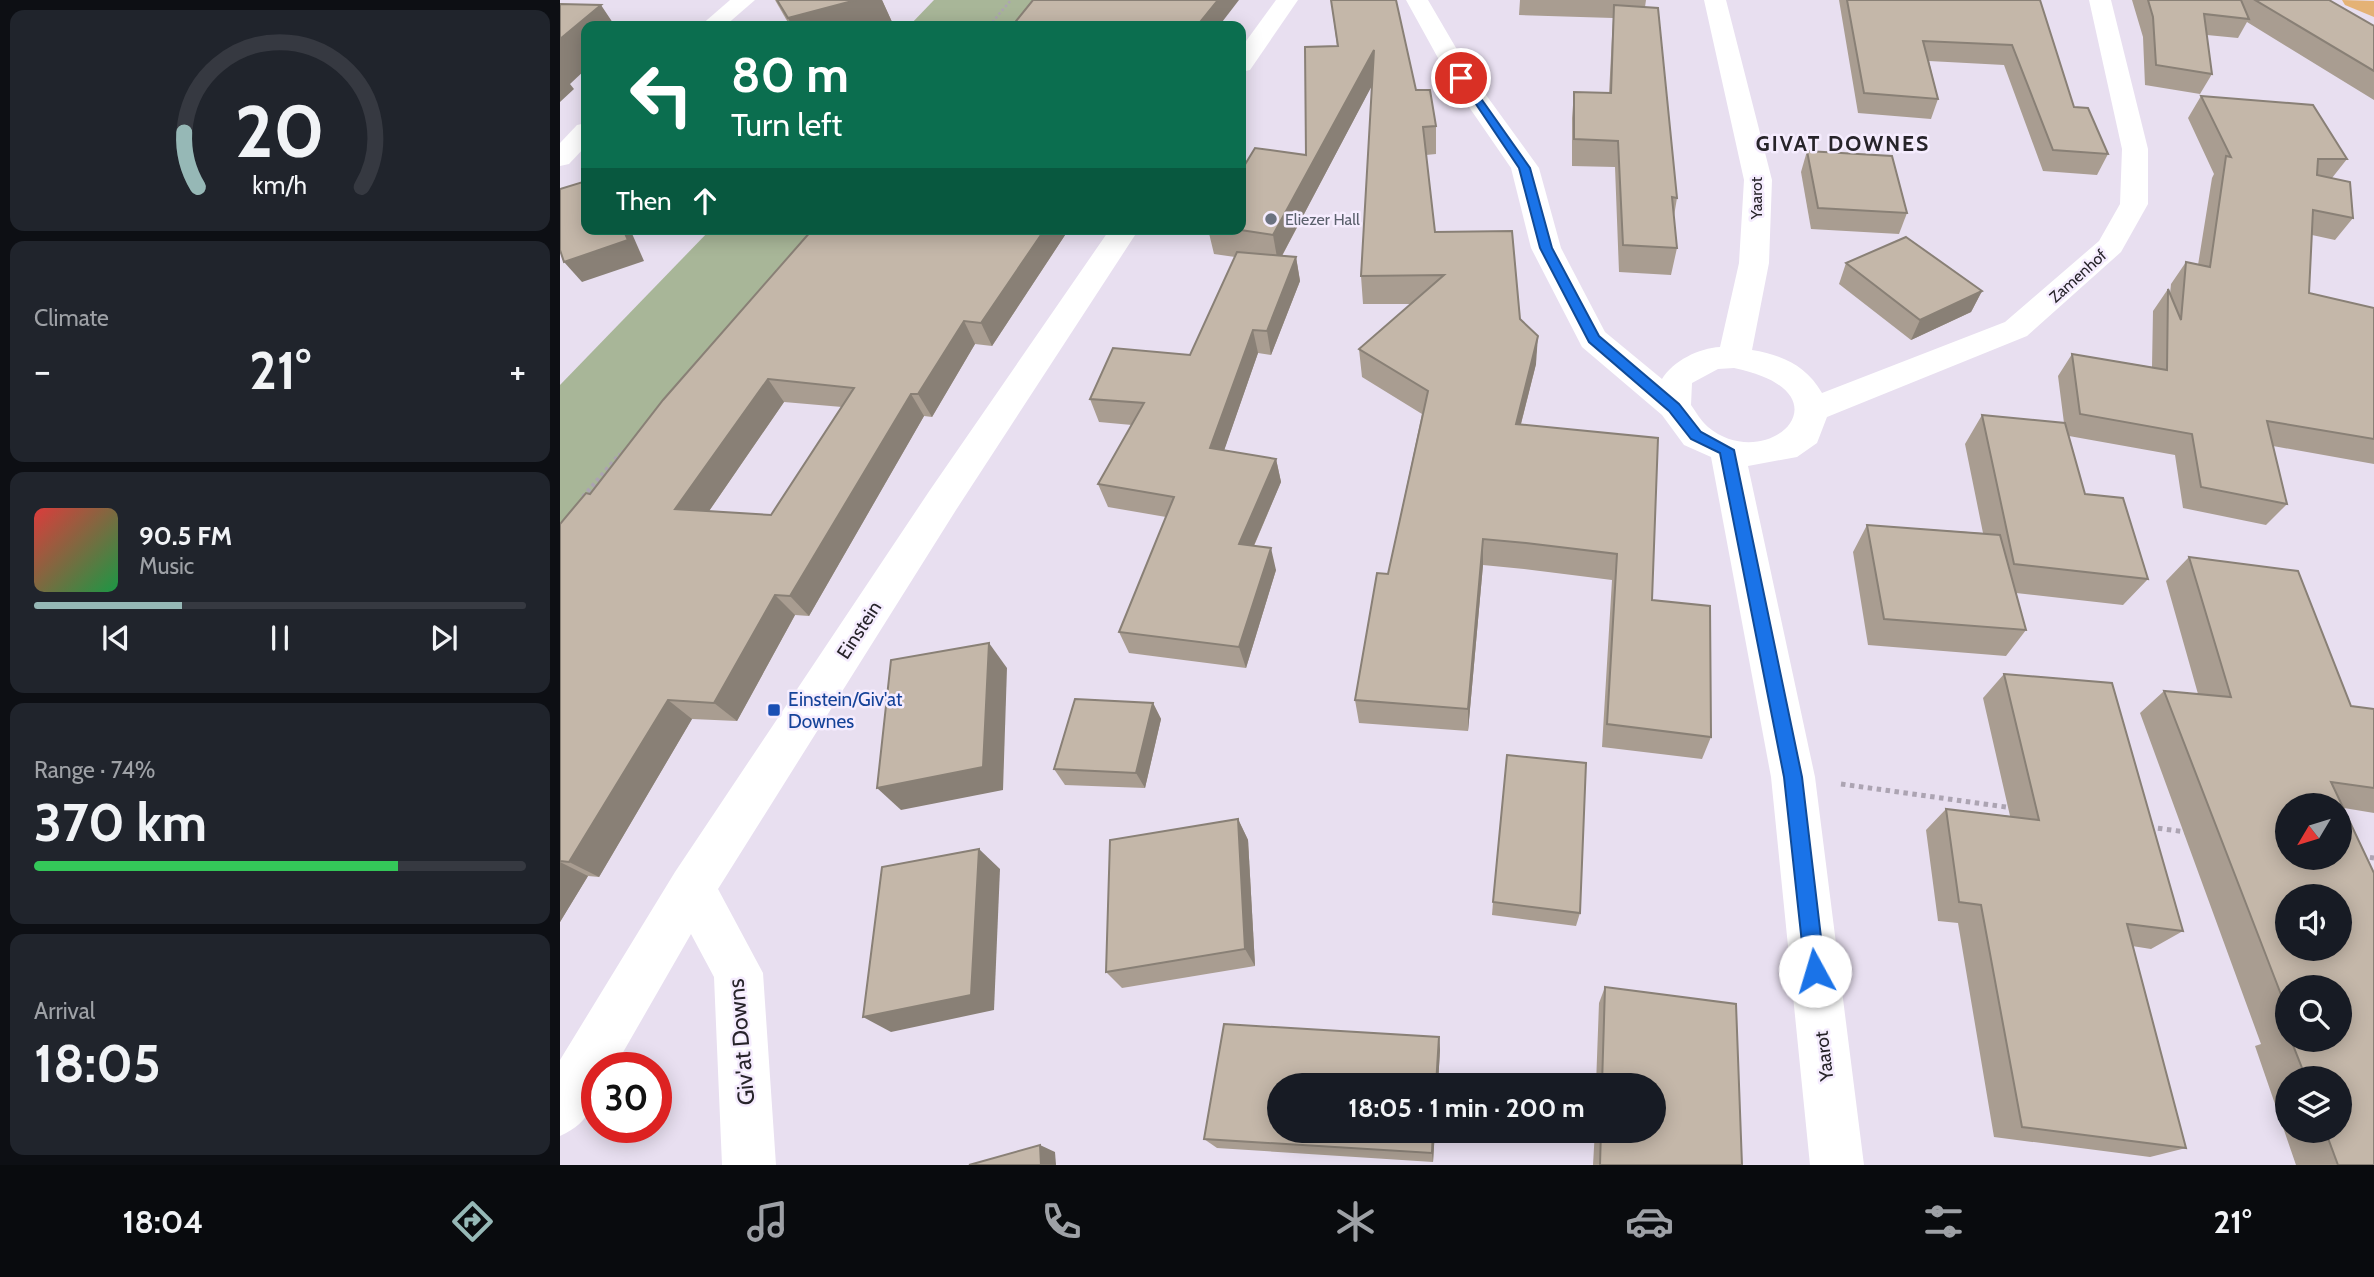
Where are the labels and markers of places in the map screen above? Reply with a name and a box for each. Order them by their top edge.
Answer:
pin [1431,48,1491,108]
place label: Eliezer Hall [1285,210,1360,229]
marker: Eliezer Hall [1263,211,1279,227]
place label: Einstein/Giv'at Downes [788,688,903,733]
marker: Einstein/Giv'at Downes [766,702,782,718]

